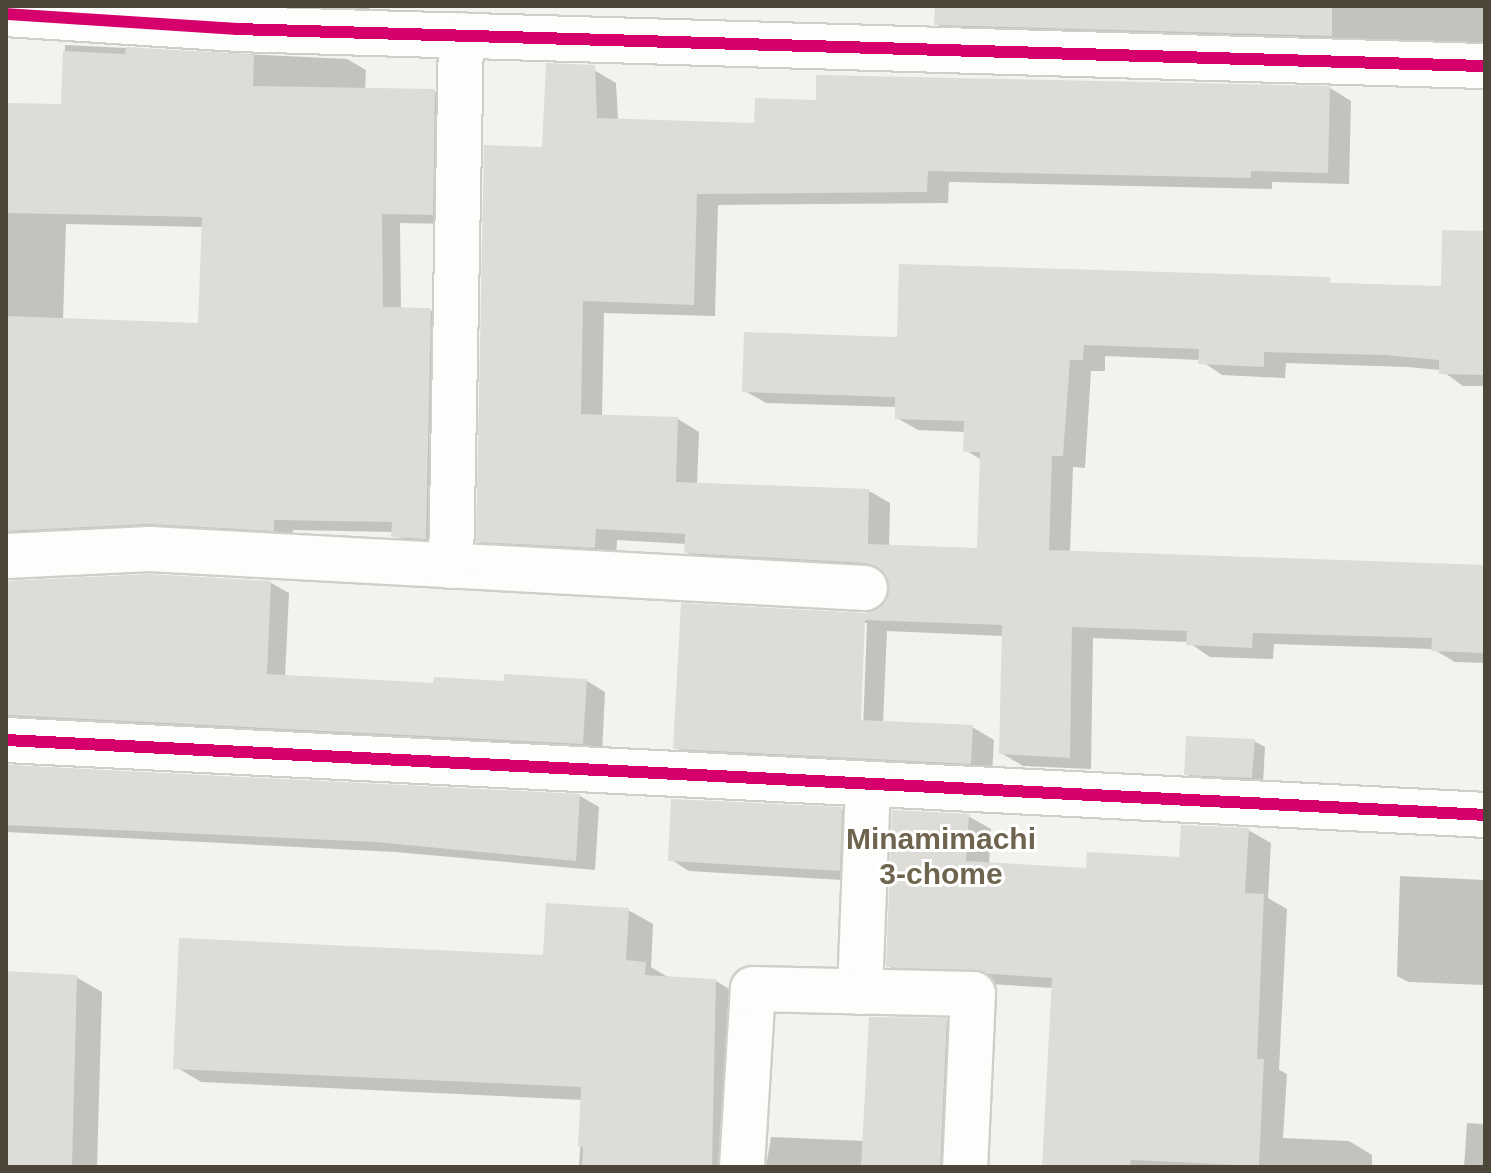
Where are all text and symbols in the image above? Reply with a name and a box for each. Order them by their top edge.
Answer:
district label: Minamimachi 3-chome [846,821,1036,892]

